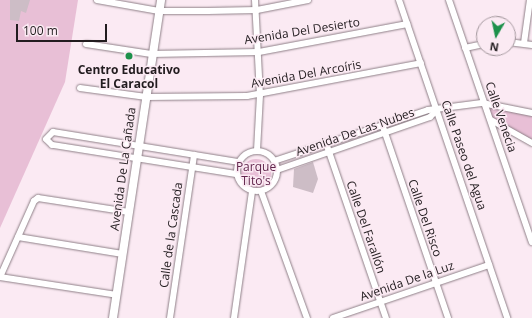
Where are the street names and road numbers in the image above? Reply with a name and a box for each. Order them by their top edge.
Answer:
street label: Avenida Del Desierto [243,15,361,47]
street label: Avenida Del Arcoíris [250,57,362,91]
street label: Calle Venecia [482,80,520,154]
street label: Calle Paseo del Agua [438,98,490,212]
street label: Avenida De Las Nubes [294,105,416,159]
street label: Avenida De La Cañada [107,106,139,232]
street label: Calle Del Risco [405,177,445,259]
street label: Calle Del Farallón [343,179,389,275]
street label: Calle de la Cascada [156,181,186,289]
street label: Avenida De la Luz [358,258,456,304]

